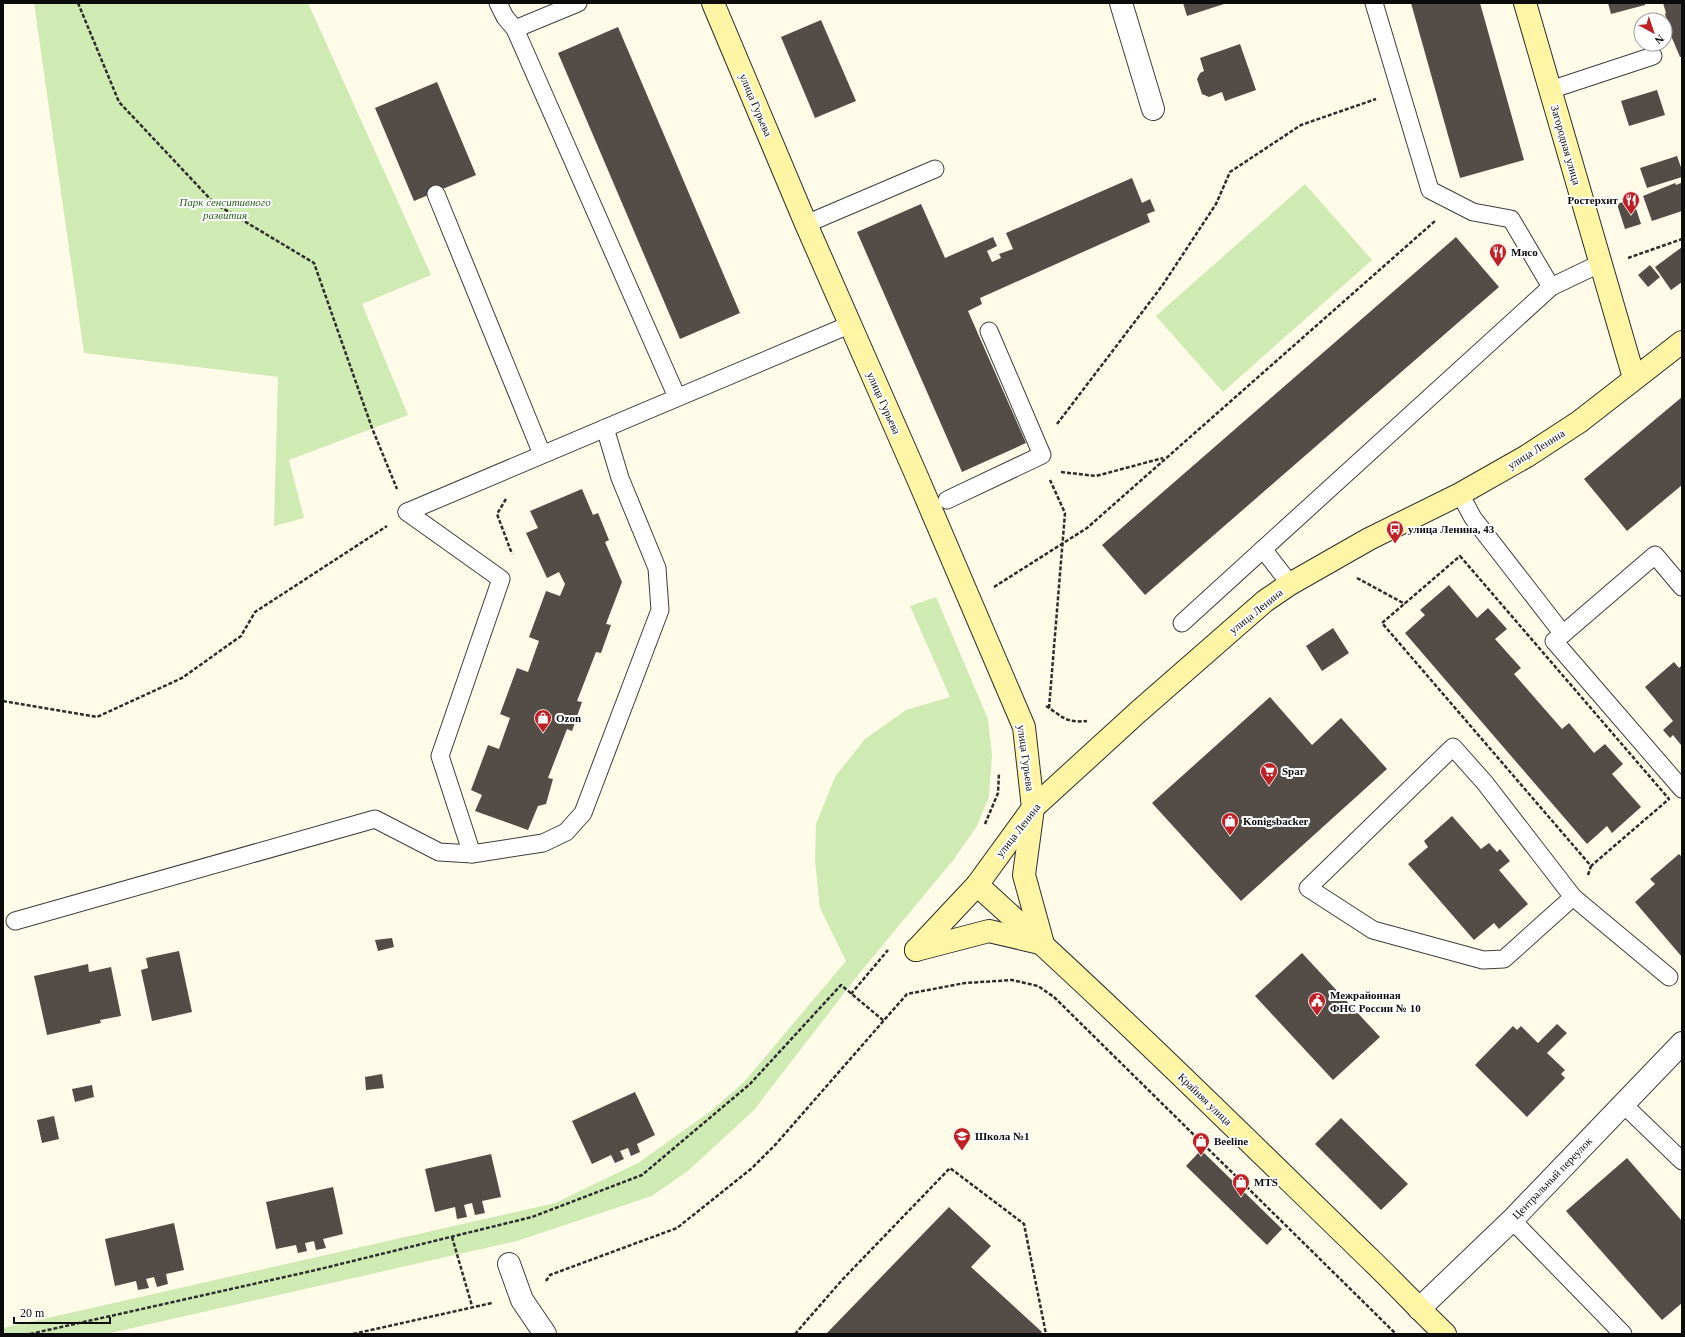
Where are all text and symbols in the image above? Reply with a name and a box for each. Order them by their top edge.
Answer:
north arrow [1633,12,1673,52]
text: N [1652,33,1666,47]
street label: улица Гурьева [737,72,775,138]
street label: Загородная улица [1549,104,1583,186]
restaurant icon: Ростерхит [1621,190,1641,215]
place label: Ростерхит [1568,194,1619,206]
park label: Парк сенситивного развития [178,196,271,221]
restaurant icon: Мясо [1488,242,1508,267]
place label: Мясо [1511,246,1538,258]
street label: улица Гурьева [865,370,903,436]
street label: улица Ленина [1505,427,1567,471]
bus stop icon: улица Ленина, 43 [1385,519,1405,544]
place label: улица Ленина, 43 [1408,523,1495,535]
street label: улица Ленина [1227,586,1285,636]
shop icon: Ozon [533,708,553,733]
place label: Ozon [556,712,581,724]
street label: улица Гурьева [1015,724,1037,792]
supermarket icon: Spar [1259,761,1279,786]
place label: Spar [1282,765,1305,777]
street label: улица Ленина [993,801,1043,859]
shop icon: Konigsbacker [1220,811,1240,836]
place label: Konigsbacker [1243,815,1309,827]
place label: Межрайонная ФНС России № 10 [1330,989,1421,1014]
public building icon: Межрайонная ФНС России № 10 [1307,991,1327,1016]
street label: Крайняя улица [1176,1071,1234,1128]
school or university icon: Школа №1 [952,1126,972,1151]
place label: Школа №1 [975,1130,1030,1142]
shop icon: Beeline [1191,1131,1211,1156]
street label: Центральный переулок [1510,1134,1595,1221]
place label: Beeline [1214,1135,1248,1147]
shop icon: MTS [1231,1172,1251,1197]
place label: MTS [1254,1176,1278,1188]
scale bar [14,1299,110,1325]
text: 20 m [20,1306,45,1320]

